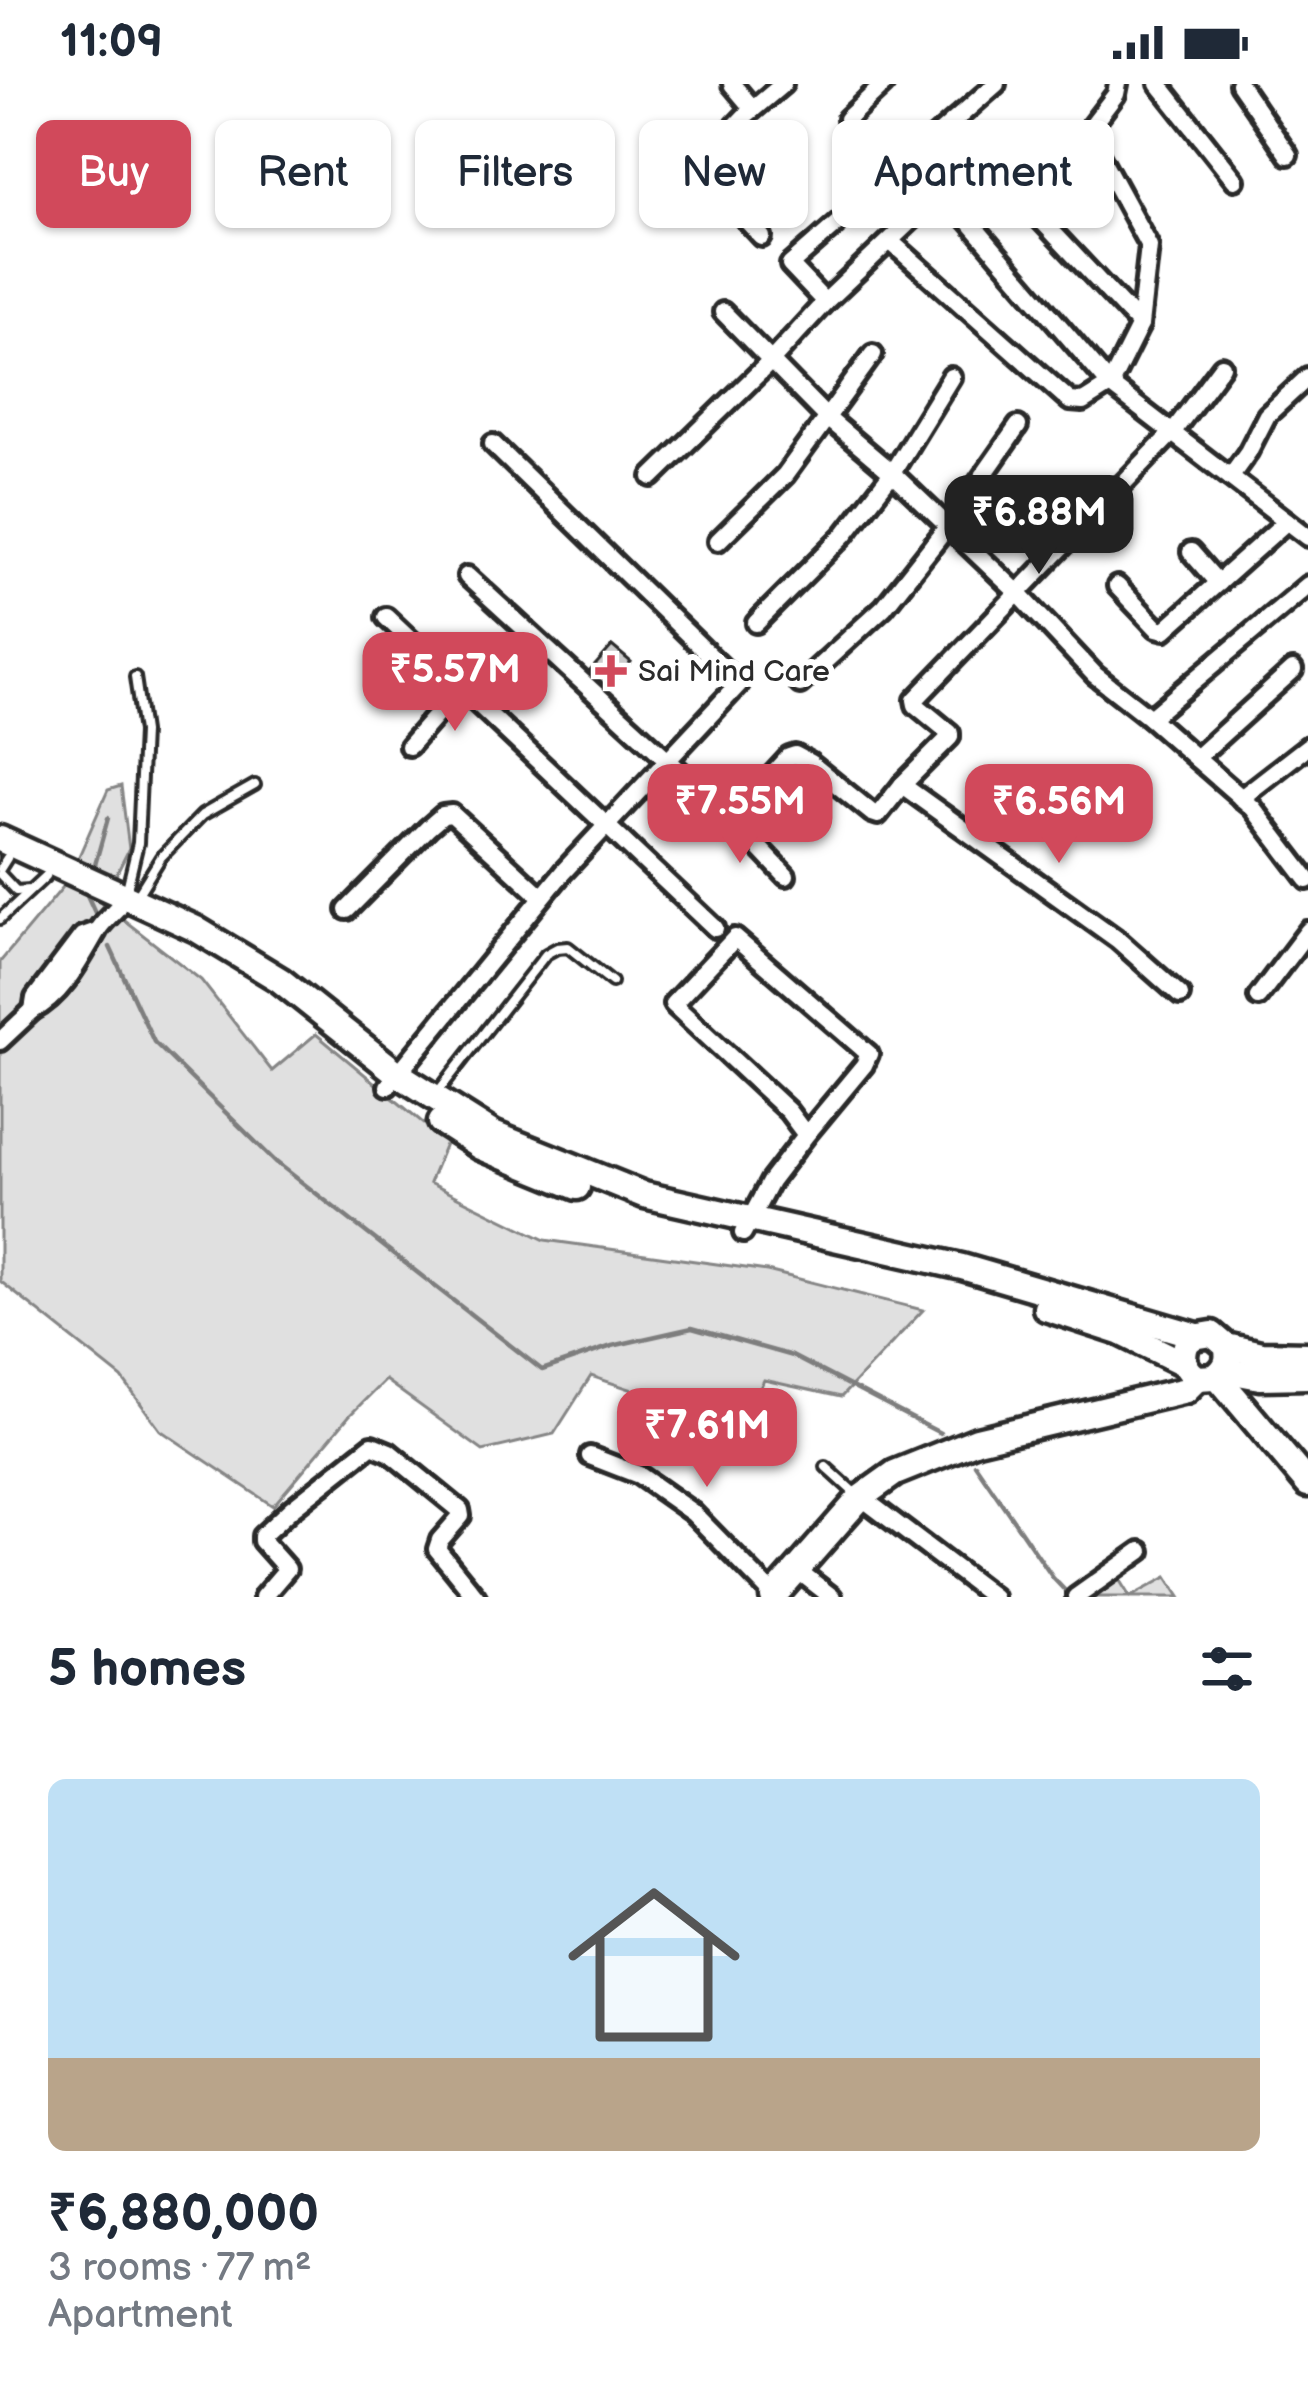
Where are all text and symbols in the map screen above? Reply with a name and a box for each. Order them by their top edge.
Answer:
text: 11:09 [60,15,163,70]
chip: Buy [36,120,191,228]
chip: Rent [215,120,391,228]
chip: Filters [415,120,615,228]
chip: New [639,120,808,228]
chip: Apartment [832,120,1114,228]
pin: ₹6.88M [941,475,1137,577]
text: ₹6.88M [971,490,1107,537]
pin: ₹5.57M [357,632,553,734]
text: ₹5.57M [389,647,521,694]
place label: Sai Mind Care [638,654,830,690]
marker: Sai Mind Care [595,655,627,687]
pin: ₹7.55M [642,764,838,866]
pin: ₹6.56M [961,764,1157,866]
text: ₹7.55M [674,779,806,826]
text: ₹6.56M [992,779,1126,826]
pin: ₹7.61M [609,1388,805,1490]
text: ₹7.61M [644,1403,770,1450]
icon: filters [1194,1636,1260,1702]
text: 5 homes [48,1639,246,1700]
icon: home [546,1857,762,2073]
text: ₹6,880,000 [48,2184,319,2245]
text: 3 rooms · 77 m² [48,2245,312,2292]
text: Apartment [48,2292,232,2339]

